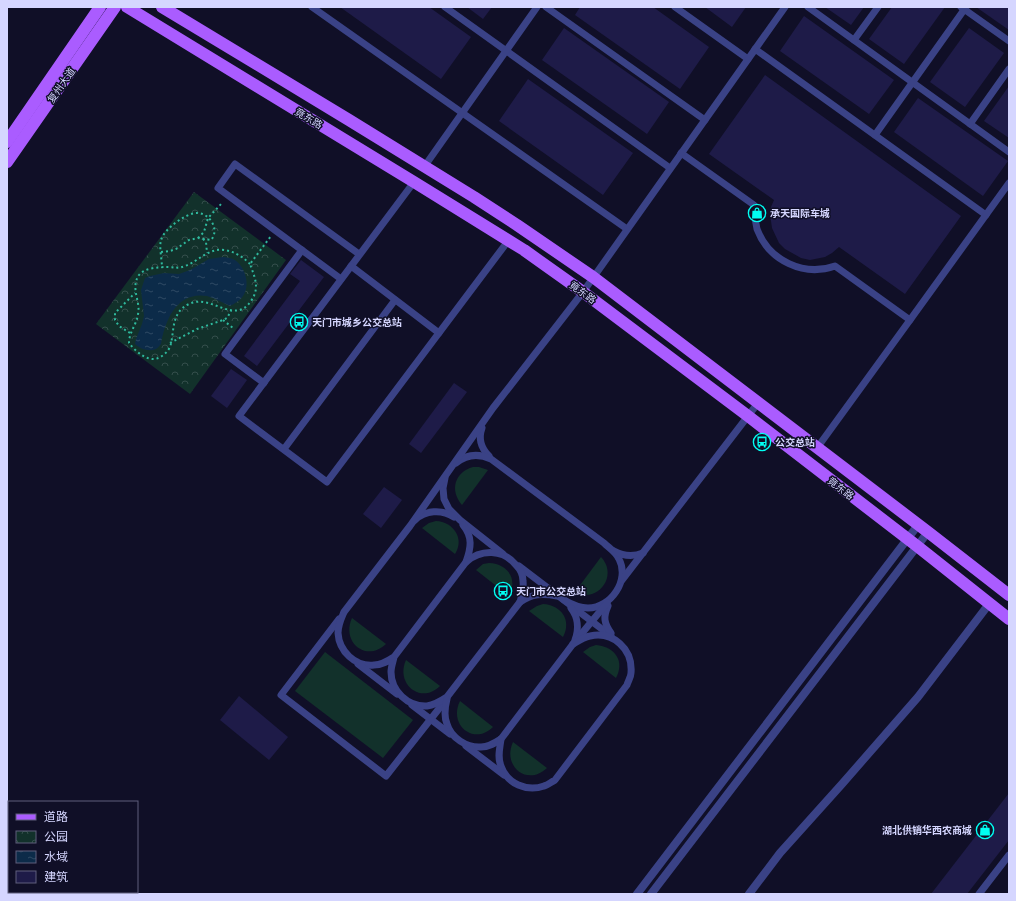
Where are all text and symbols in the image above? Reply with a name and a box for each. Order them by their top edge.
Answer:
street label: 复州大道 [44,65,78,105]
street label: 竟东路 [293,104,325,132]
shop icon: 承天国际车城 [747,203,767,223]
place label: 承天国际车城 [770,206,830,220]
street label: 竟东路 [567,278,599,306]
bus stop icon: 天门市城乡公交总站 [289,312,309,332]
place label: 天门市城乡公交总站 [312,315,402,329]
bus stop icon: 公交总站 [752,432,772,452]
place label: 公交总站 [775,435,815,449]
street label: 竟东路 [825,473,857,503]
bus stop icon: 天门市公交总站 [493,581,513,601]
place label: 天门市公交总站 [516,584,586,598]
legend [8,801,138,893]
text: 道路 [44,808,68,825]
shop icon: 湖北供销华西农商城 [975,820,995,840]
place label: 湖北供销华西农商城 [882,823,972,837]
text: 公园 [44,828,68,845]
text: 水域 [44,848,68,865]
text: 建筑 [44,868,68,885]

